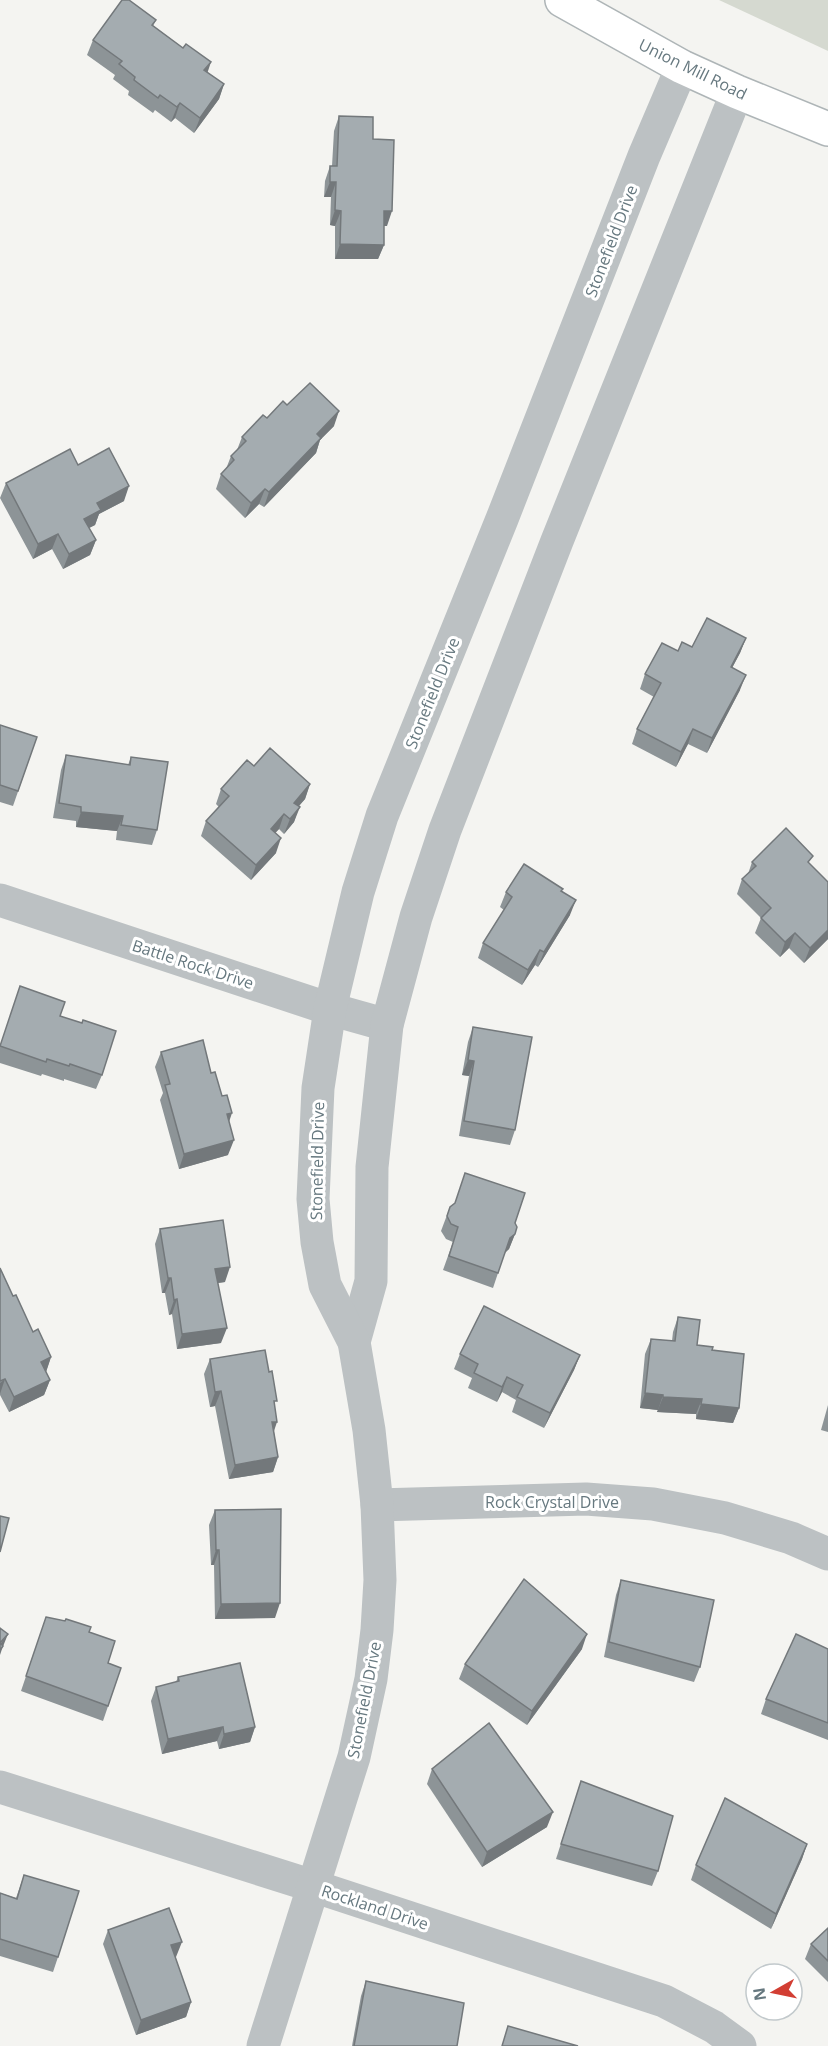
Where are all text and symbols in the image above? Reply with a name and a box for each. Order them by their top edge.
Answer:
street label: Union Mill Road [635,33,751,105]
street label: Stonefield Drive [580,182,642,300]
street label: Stonefield Drive [400,634,464,752]
street label: Battle Rock Drive [129,934,257,994]
street label: Stonefield Drive [305,1102,329,1220]
street label: Rock Crystal Drive [485,1491,619,1513]
street label: Stonefield Drive [342,1640,386,1760]
street label: Rockland Drive [319,1879,431,1935]
north arrow [744,1962,804,2022]
text: N [747,1986,771,2002]

